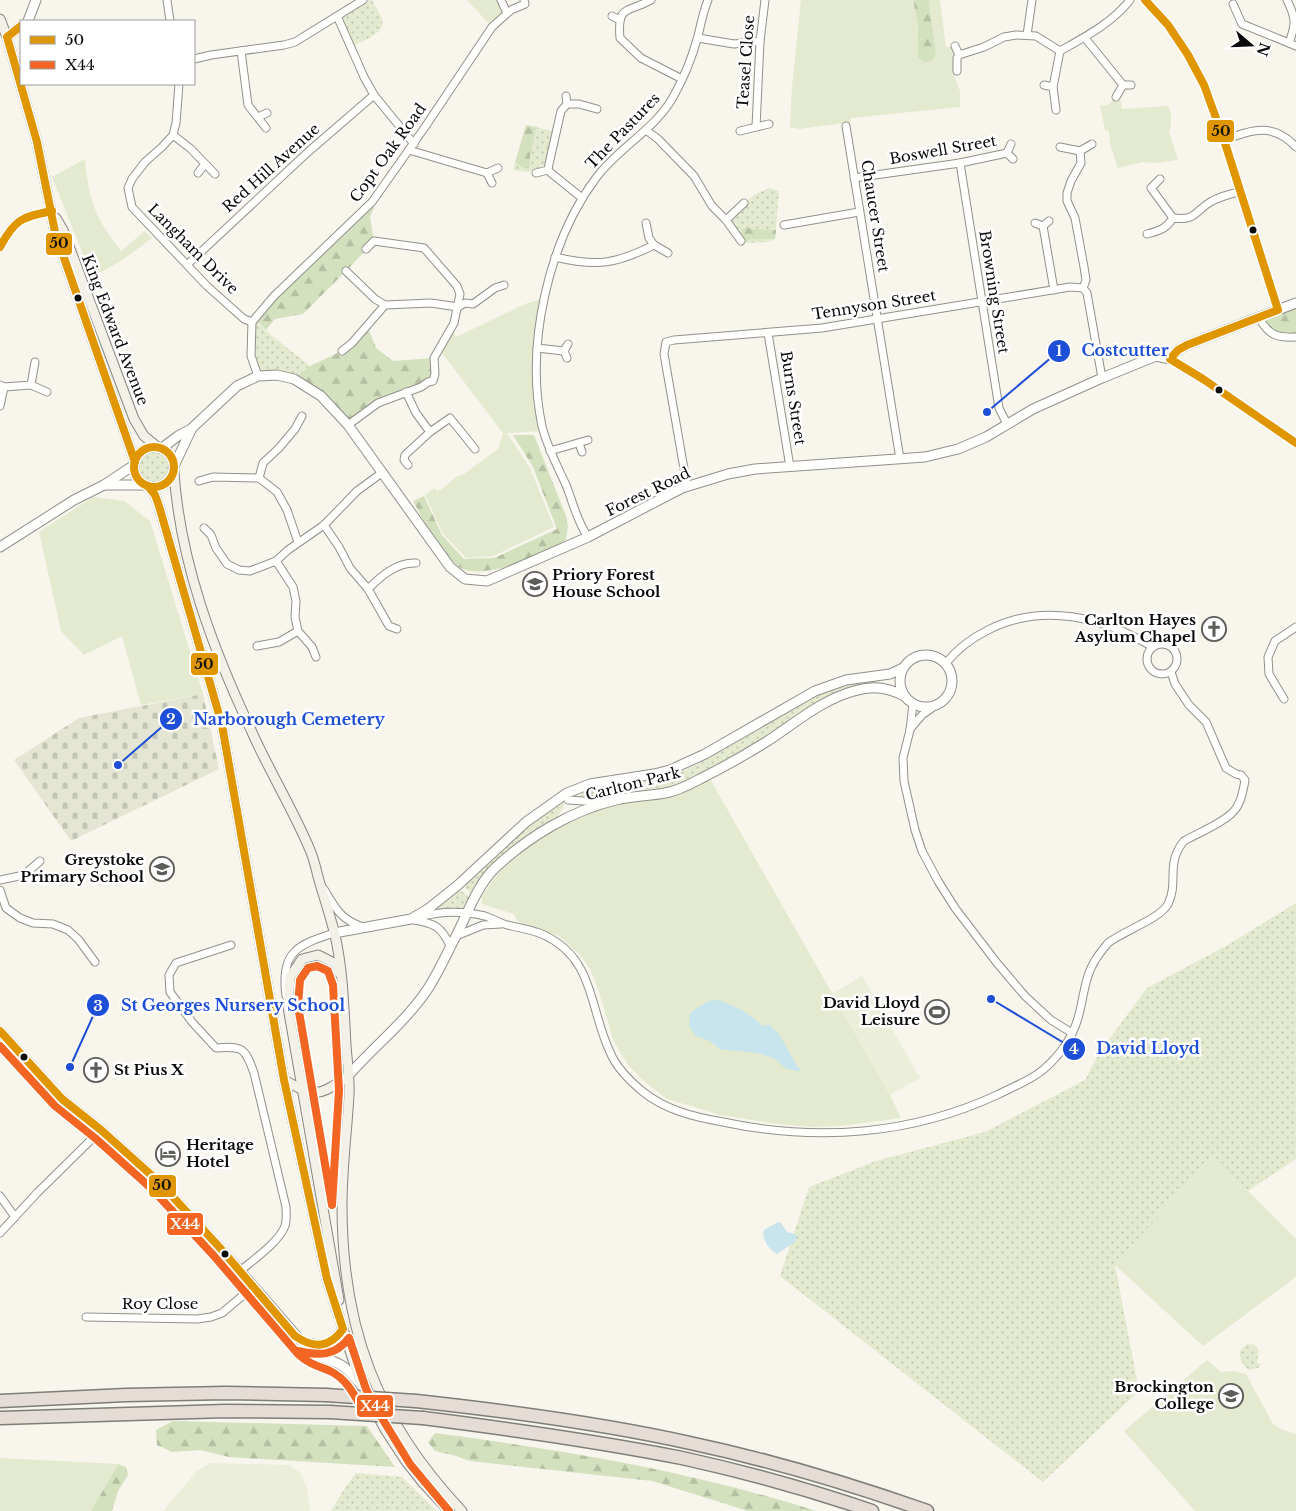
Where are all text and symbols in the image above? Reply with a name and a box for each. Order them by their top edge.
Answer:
street label: Teasel Close [733,14,758,110]
legend [20,20,195,85]
north arrow [1226,20,1276,70]
text: 50 [65,30,84,49]
text: N [1253,40,1274,58]
text: X44 [65,55,95,74]
street label: The Pastures [582,88,664,173]
street label: Copt Oak Road [345,100,430,206]
street label: Red Hill Avenue [218,119,323,216]
line badge: 50 [1206,119,1235,143]
text: 50 [1212,122,1230,140]
street label: Boswell Street [888,131,998,168]
street label: Chaucer Street [857,158,894,274]
street label: Langham Drive [144,199,243,298]
unlabelled marker [1248,225,1258,235]
street label: Browning Street [975,229,1014,355]
line badge: 50 [45,232,73,256]
text: 50 [50,234,68,252]
street label: King Edward Avenue [78,252,153,408]
street label: Tennyson Street [811,285,938,324]
unlabelled marker [73,293,83,303]
callout: Costcutter [1046,335,1178,366]
text: Costcutter [1081,340,1169,360]
text: 1 [1056,341,1063,360]
street label: Burns Street [777,349,810,447]
unlabelled marker [1214,385,1224,395]
street label: Forest Road [602,463,693,520]
place label: Priory Forest House School [552,565,661,601]
school or university icon: Priory Forest House School [522,571,548,597]
place label: Carlton Hayes Asylum Chapel [1074,610,1197,646]
church icon: Carlton Hayes Asylum Chapel [1201,616,1227,642]
line badge: 50 [190,652,219,676]
text: 50 [195,655,213,673]
callout: Narborough Cemetery [158,703,395,734]
text: 2 [166,709,176,728]
text: Narborough Cemetery [193,709,385,729]
street label: Carlton Park [583,762,683,805]
place label: Greystoke Primary School [20,850,145,886]
school or university icon: Greystoke Primary School [149,856,175,882]
callout: St Georges Nursery School [85,990,355,1021]
place label: David Lloyd Leisure [823,993,921,1029]
text: St Georges Nursery School [121,995,345,1015]
text: 3 [93,996,103,1015]
sports icon: David Lloyd Leisure [924,999,950,1025]
callout: David Lloyd [1061,1033,1210,1064]
text: David Lloyd [1096,1038,1200,1058]
text: 4 [1069,1039,1079,1058]
unlabelled marker [19,1052,29,1062]
church icon: St Pius X [83,1057,109,1083]
place label: St Pius X [114,1060,184,1079]
place label: Heritage Hotel [186,1135,254,1171]
hotel icon: Heritage Hotel [155,1141,181,1167]
line badge: 50 [148,1174,177,1198]
text: 50 [153,1176,171,1194]
line badge: X44 [166,1212,204,1236]
text: X44 [169,1215,200,1233]
unlabelled marker [220,1249,230,1259]
street label: Roy Close [122,1294,198,1313]
place label: Brockington College [1114,1377,1214,1413]
school or university icon: Brockington College [1218,1383,1244,1409]
line badge: X44 [356,1394,394,1418]
text: X44 [359,1397,390,1415]

